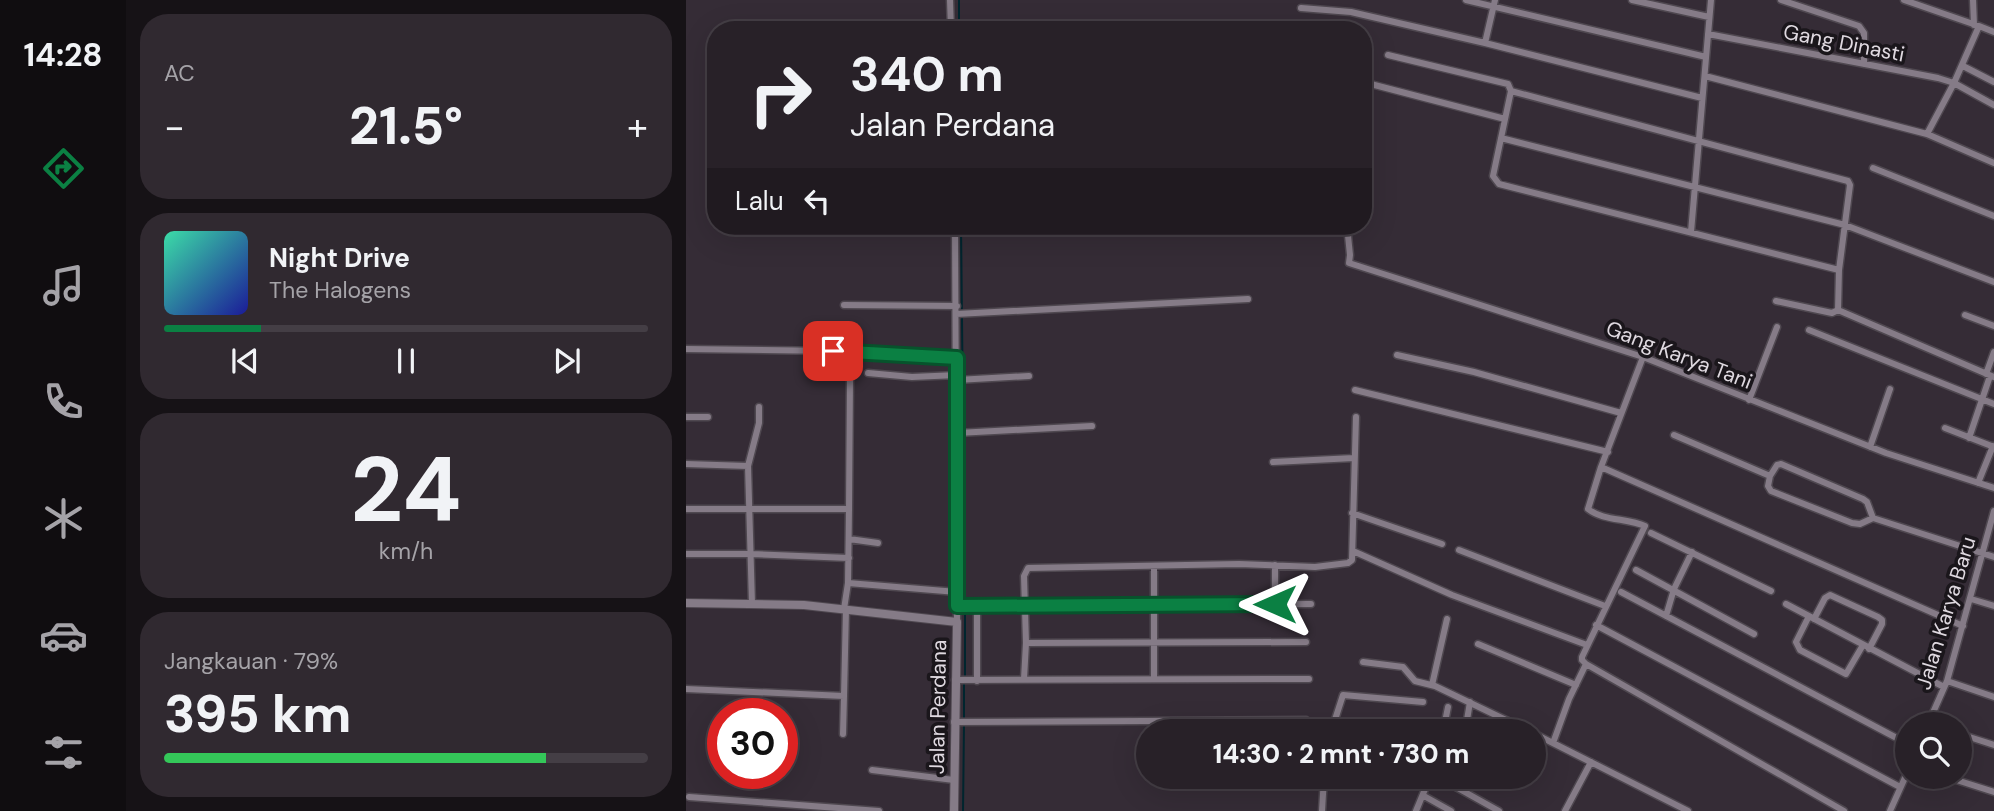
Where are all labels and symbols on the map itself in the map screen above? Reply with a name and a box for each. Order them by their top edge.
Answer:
street label: Gang Dinasti [1781,18,1907,68]
street label: Gang Karya Tani [1602,314,1756,396]
pin [803,321,863,381]
street label: Jalan Karya Baru [1909,533,1983,693]
position arrow [1238,567,1312,641]
street label: Jalan Perdana [923,639,953,775]
speed limit sign: 30 [707,698,798,789]

